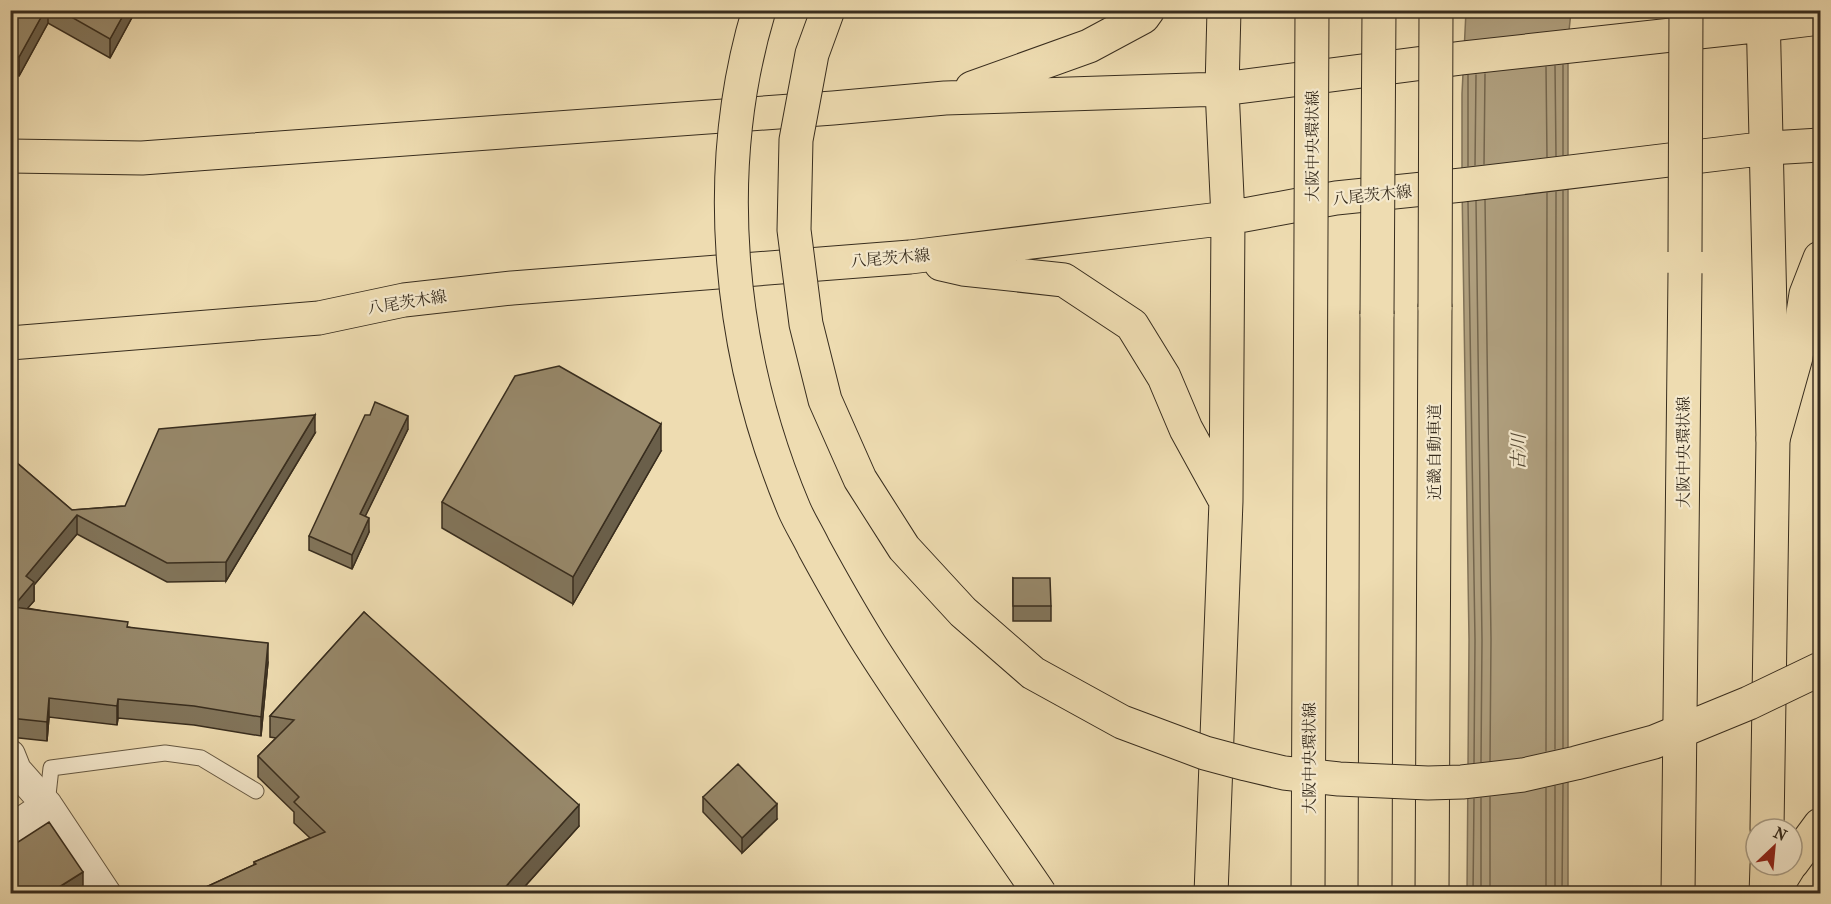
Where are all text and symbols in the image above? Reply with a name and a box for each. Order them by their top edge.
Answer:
street label: 大阪中央環状線 [1303,90,1322,202]
street label: 八尾茨木線 [1331,181,1413,209]
street label: 八尾茨木線 [849,245,931,271]
street label: 八尾茨木線 [366,286,448,318]
street label: 大阪中央環状線 [1674,396,1693,508]
street label: 近畿自動車道 [1425,404,1444,500]
water label: 古川 [1508,432,1530,470]
street label: 大阪中央環状線 [1300,702,1319,814]
north arrow [1744,817,1804,877]
text: N [1771,823,1791,846]

